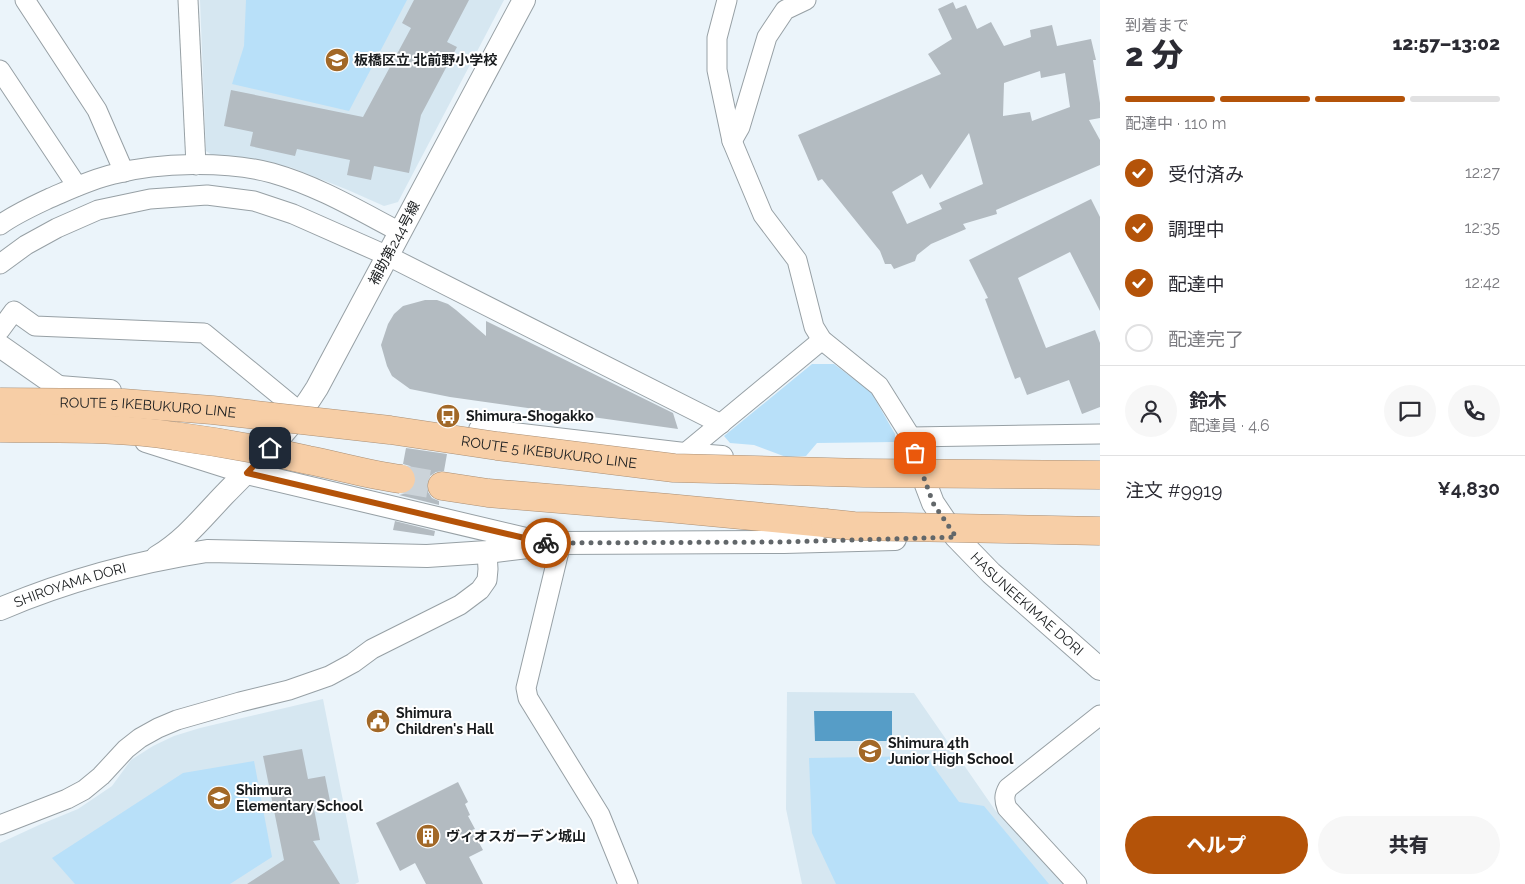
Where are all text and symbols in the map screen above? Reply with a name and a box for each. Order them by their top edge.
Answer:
text: 到着まで [1125,16,1189,35]
text: 12:57–13:02 [1393,32,1500,54]
text: 2 分 [1125,36,1183,73]
school or university icon: 板橋区立 北前野小学校 [324,47,350,73]
place label: 板橋区立 北前野小学校 [354,52,497,68]
text: 配達中 · 110 m [1125,114,1226,133]
icon: check [1125,159,1153,187]
text: 受付済み [1168,163,1244,185]
text: 12:27 [1465,163,1500,182]
street label: 補助第244号線 [365,198,423,288]
icon: check [1125,214,1153,242]
text: 調理中 [1168,218,1225,240]
text: 12:35 [1465,218,1500,237]
icon: check [1125,269,1153,297]
text: 配達中 [1168,273,1225,295]
text: 12:42 [1465,273,1500,292]
text: 配達完了 [1168,328,1244,350]
button: person [1125,385,1177,437]
button: chat [1384,385,1436,437]
button: phone [1448,385,1500,437]
text: 鈴木 [1189,389,1227,411]
street label: ROUTE 5 IKEBUKURO LINE [59,394,237,421]
bus stop icon: Shimura-Shogakko [435,403,461,429]
place label: Shimura-Shogakko [466,408,594,424]
text: 配達員 · 4.6 [1189,416,1270,435]
pin [249,427,291,469]
pin [894,432,936,474]
street label: ROUTE 5 IKEBUKURO LINE [460,433,638,471]
icon: home [256,434,284,462]
icon: bag [901,439,929,467]
text: ¥4,830 [1437,477,1500,499]
text: 注文 #9919 [1125,479,1222,501]
courier [521,518,571,568]
icon: bike [532,529,560,557]
street label: HASUNEEKIMAE DORI [967,549,1087,659]
street label: SHIROYAMA DORI [11,560,128,610]
place label: Shimura Children's Hall [396,705,494,737]
public building icon: Shimura Children's Hall [365,708,391,734]
place label: Shimura 4th Junior High School [888,735,1014,767]
school or university icon: Shimura 4th Junior High School [857,738,883,764]
place label: Shimura Elementary School [236,782,364,814]
school or university icon: Shimura Elementary School [206,785,232,811]
button: ヘルプ [1125,816,1308,874]
button: 共有 [1318,816,1500,874]
building icon: ヴィオスガーデン城山 [415,823,441,849]
place label: ヴィオスガーデン城山 [446,828,586,844]

